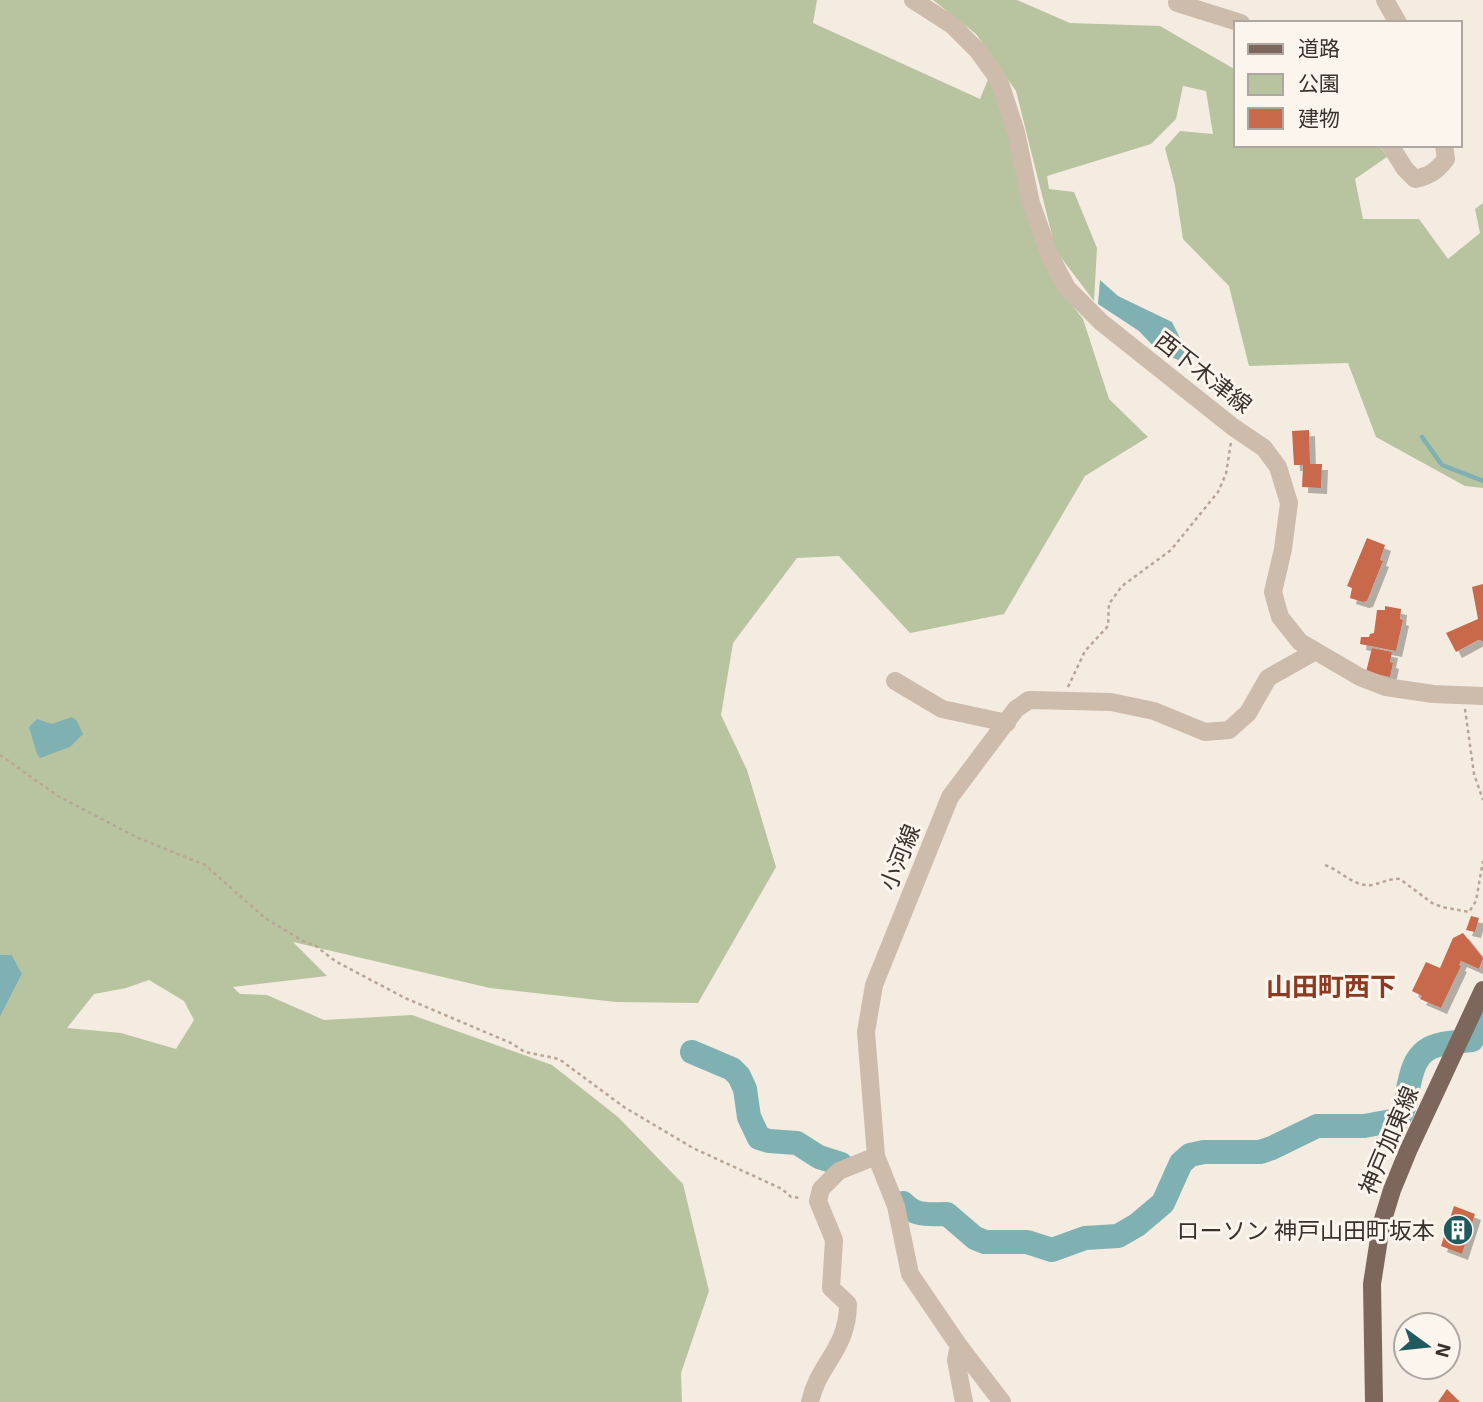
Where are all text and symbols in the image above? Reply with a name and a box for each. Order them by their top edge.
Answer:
legend [1234,21,1462,147]
text: 道路 [1298,35,1340,60]
text: 公園 [1298,70,1340,95]
text: 建物 [1298,105,1340,130]
street label: 西下木津線 [1150,326,1258,418]
street label: 小河線 [873,820,925,894]
district label: 山田町西下 [1266,970,1396,1001]
street label: 神戸加東線 [1353,1082,1423,1198]
building icon: ローソン 神戸山田町坂本 [1441,1213,1475,1247]
place label: ローソン 神戸山田町坂本 [1177,1216,1435,1244]
north arrow [1392,1311,1462,1381]
text: N [1431,1341,1457,1360]

